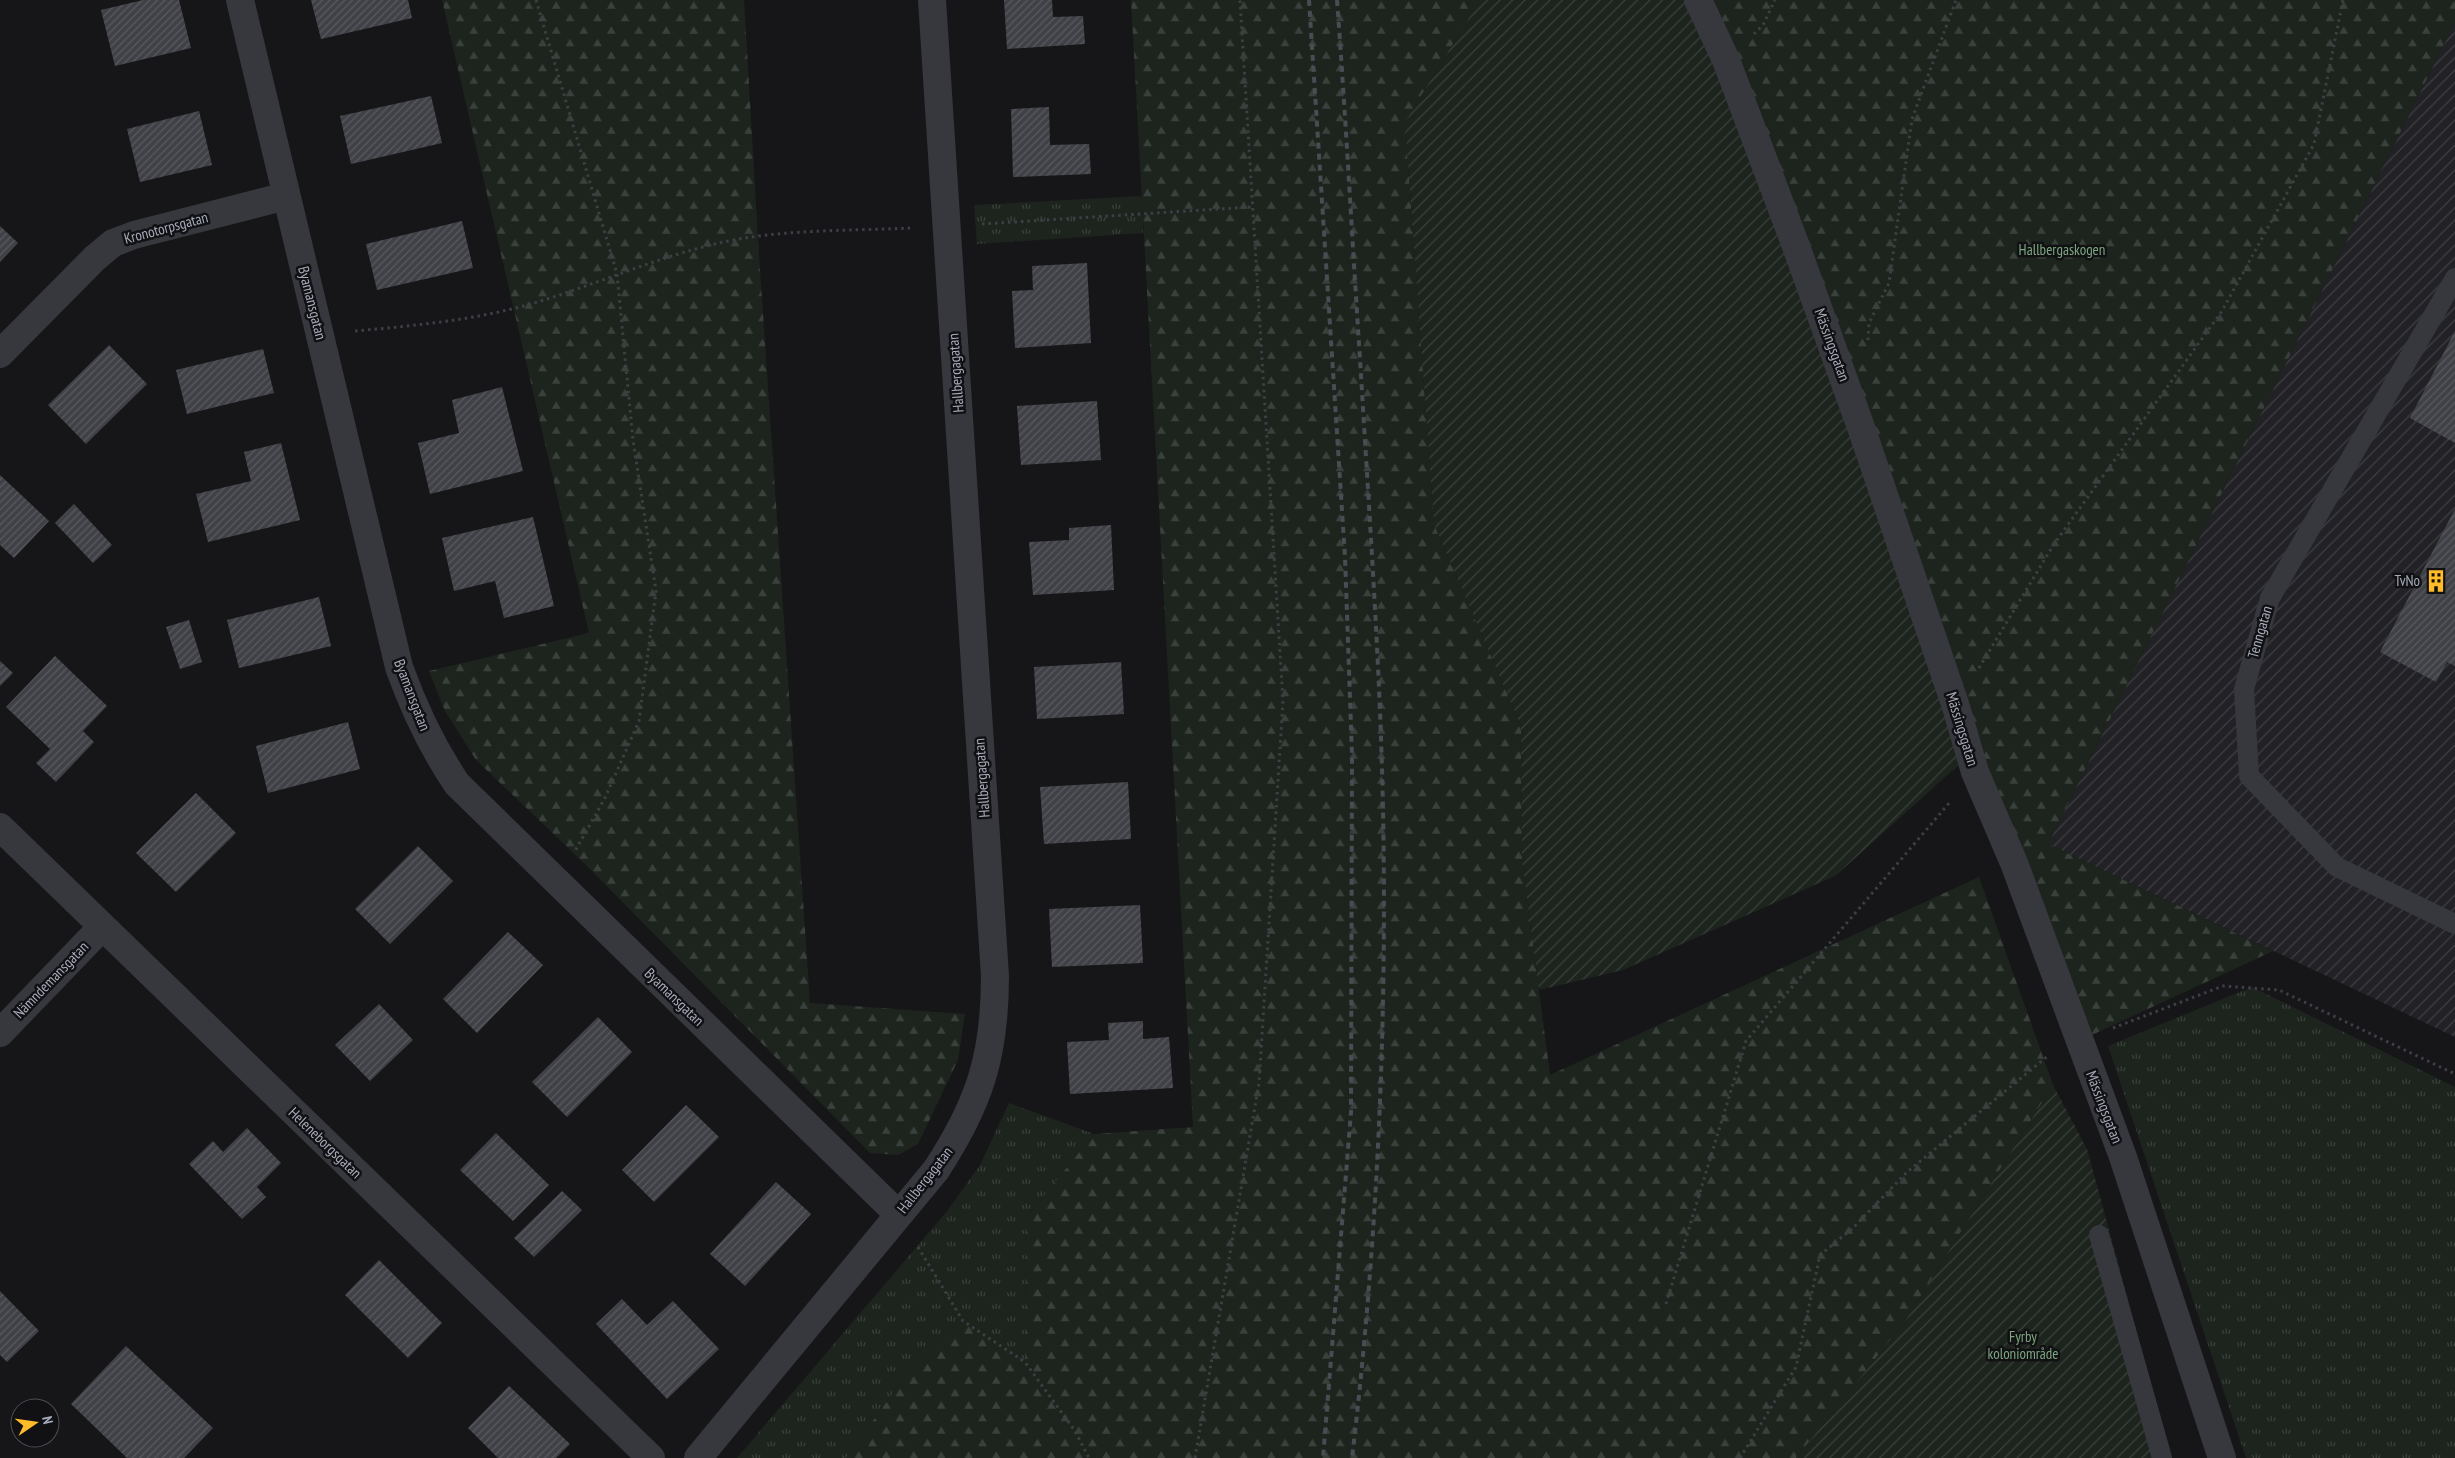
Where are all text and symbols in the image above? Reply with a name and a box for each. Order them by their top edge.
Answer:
street label: Kronotorpsgatan [122,207,210,248]
park label: Hallbergaskogen [2019,240,2105,259]
street label: Byamansgatan [294,264,331,342]
street label: Mässingsgatan [1810,306,1854,384]
street label: Hallbergagatan [943,333,968,413]
building icon: TvNo [2423,568,2449,594]
place label: TvNo [2394,571,2420,590]
street label: Tenngatan [2243,603,2276,660]
street label: Byamansgatan [390,656,435,733]
street label: Mässingsgatan [1942,690,1983,768]
street label: Hallbergagatan [969,738,994,818]
street label: Nämndemansgatan [9,937,92,1022]
street label: Byamansgatan [641,964,708,1030]
street label: Mässingsgatan [2082,1068,2127,1146]
street label: Heleneborgsgatan [285,1103,366,1182]
street label: Hallbergagatan [893,1143,957,1217]
park label: Fyrby koloniområde [1987,1327,2059,1363]
north arrow [10,1398,60,1448]
text: N [38,1414,57,1426]

